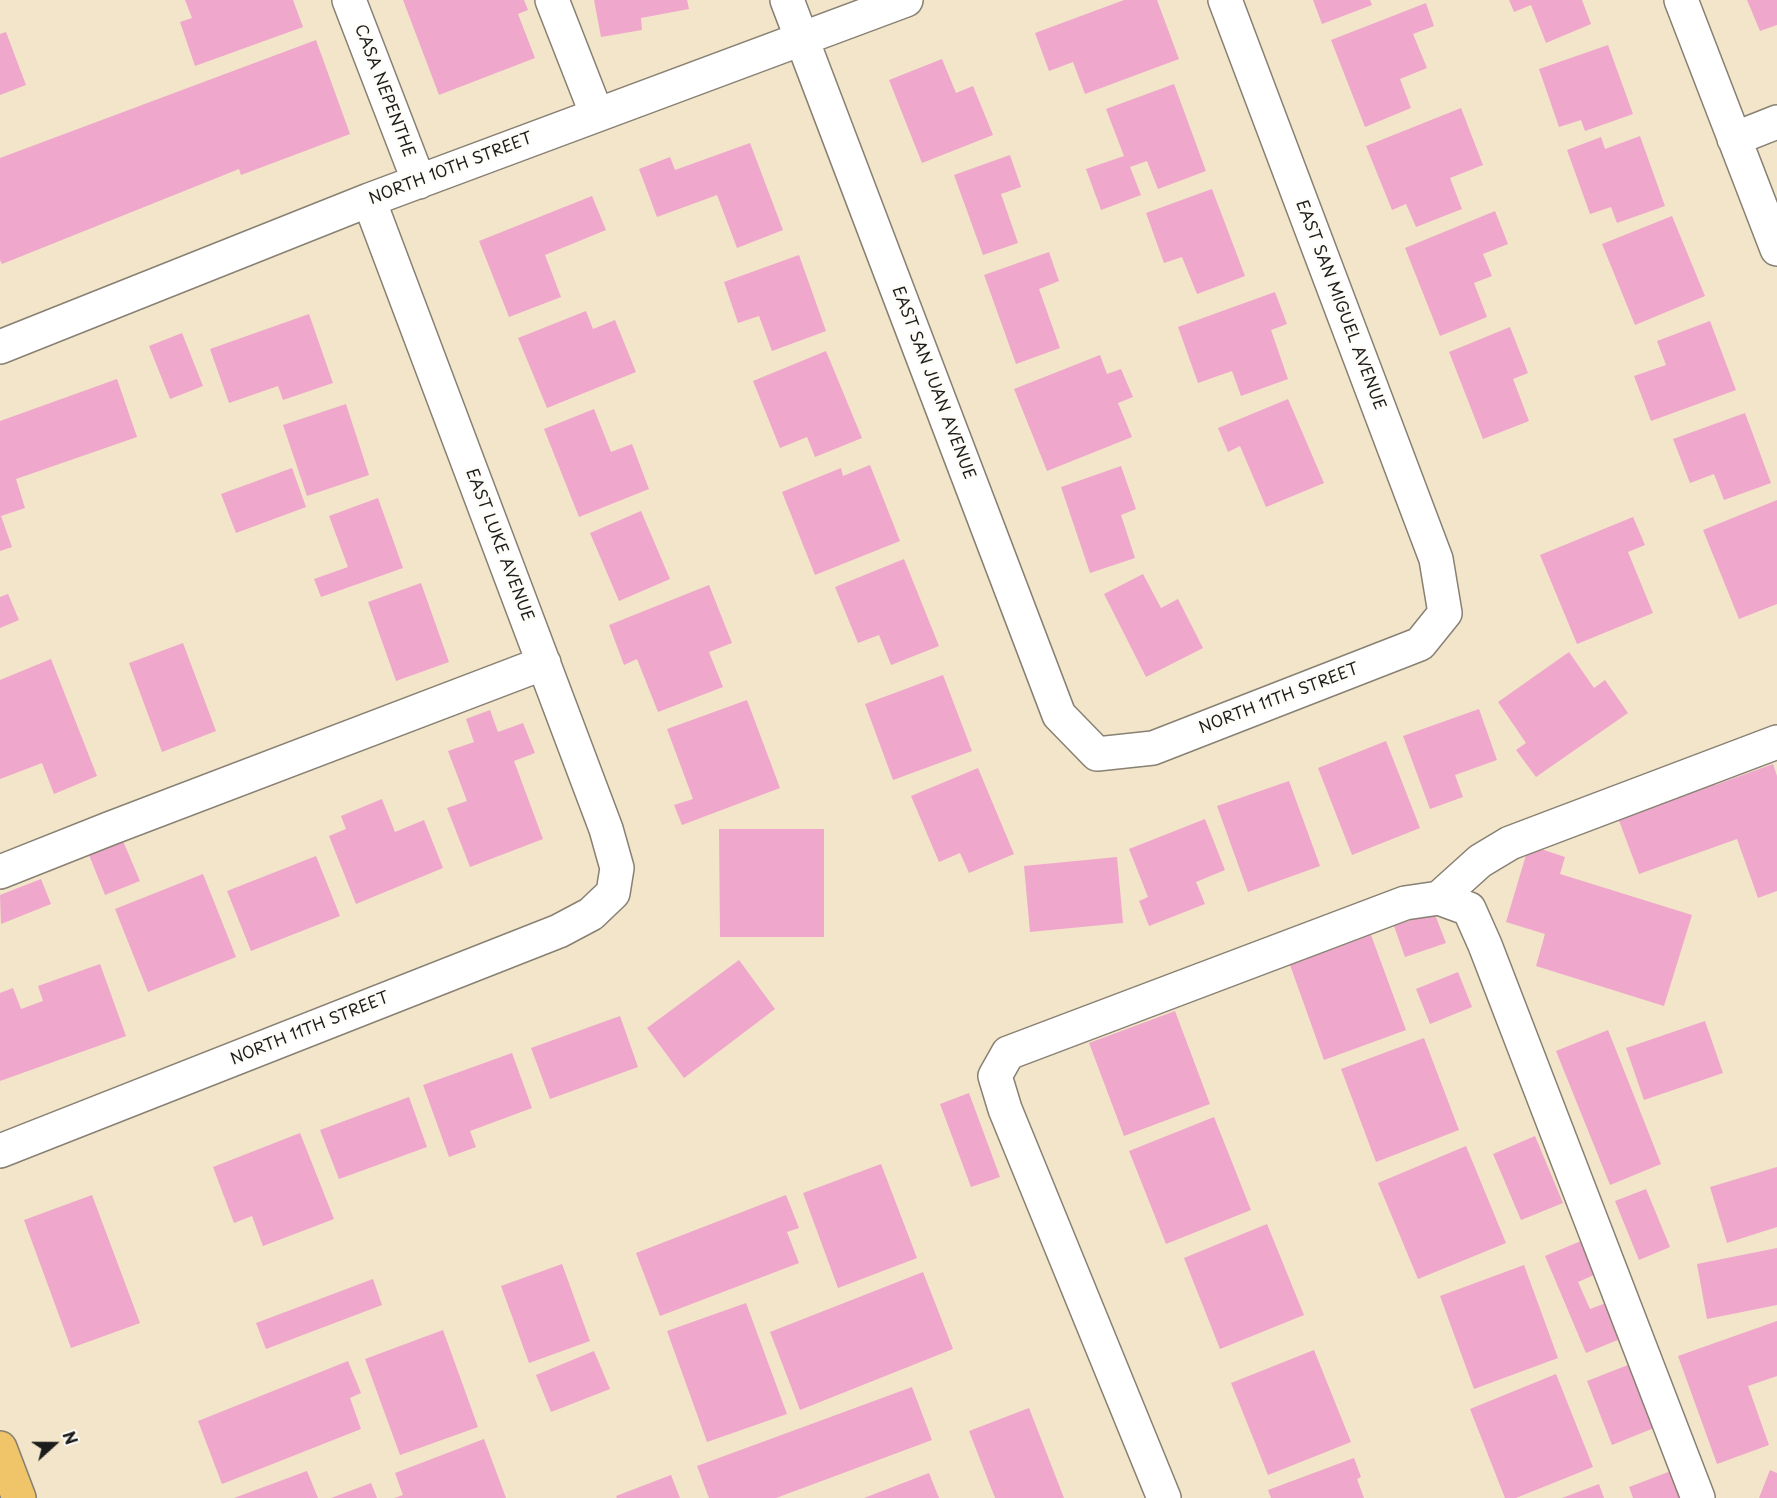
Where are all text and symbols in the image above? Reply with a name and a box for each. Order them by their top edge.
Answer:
street label: CASA NEPENTHE [350,22,418,160]
street label: NORTH 10TH STREET [367,129,535,209]
street label: EAST SAN MIGUEL AVENUE [1291,197,1389,413]
street label: EAST SAN JUAN AVENUE [887,284,979,482]
street label: EAST LUKE AVENUE [461,466,537,624]
street label: NORTH 11TH STREET [1197,660,1361,738]
street label: NORTH 11TH STREET [228,988,392,1070]
north arrow [24,1414,84,1474]
text: N [57,1427,84,1448]

